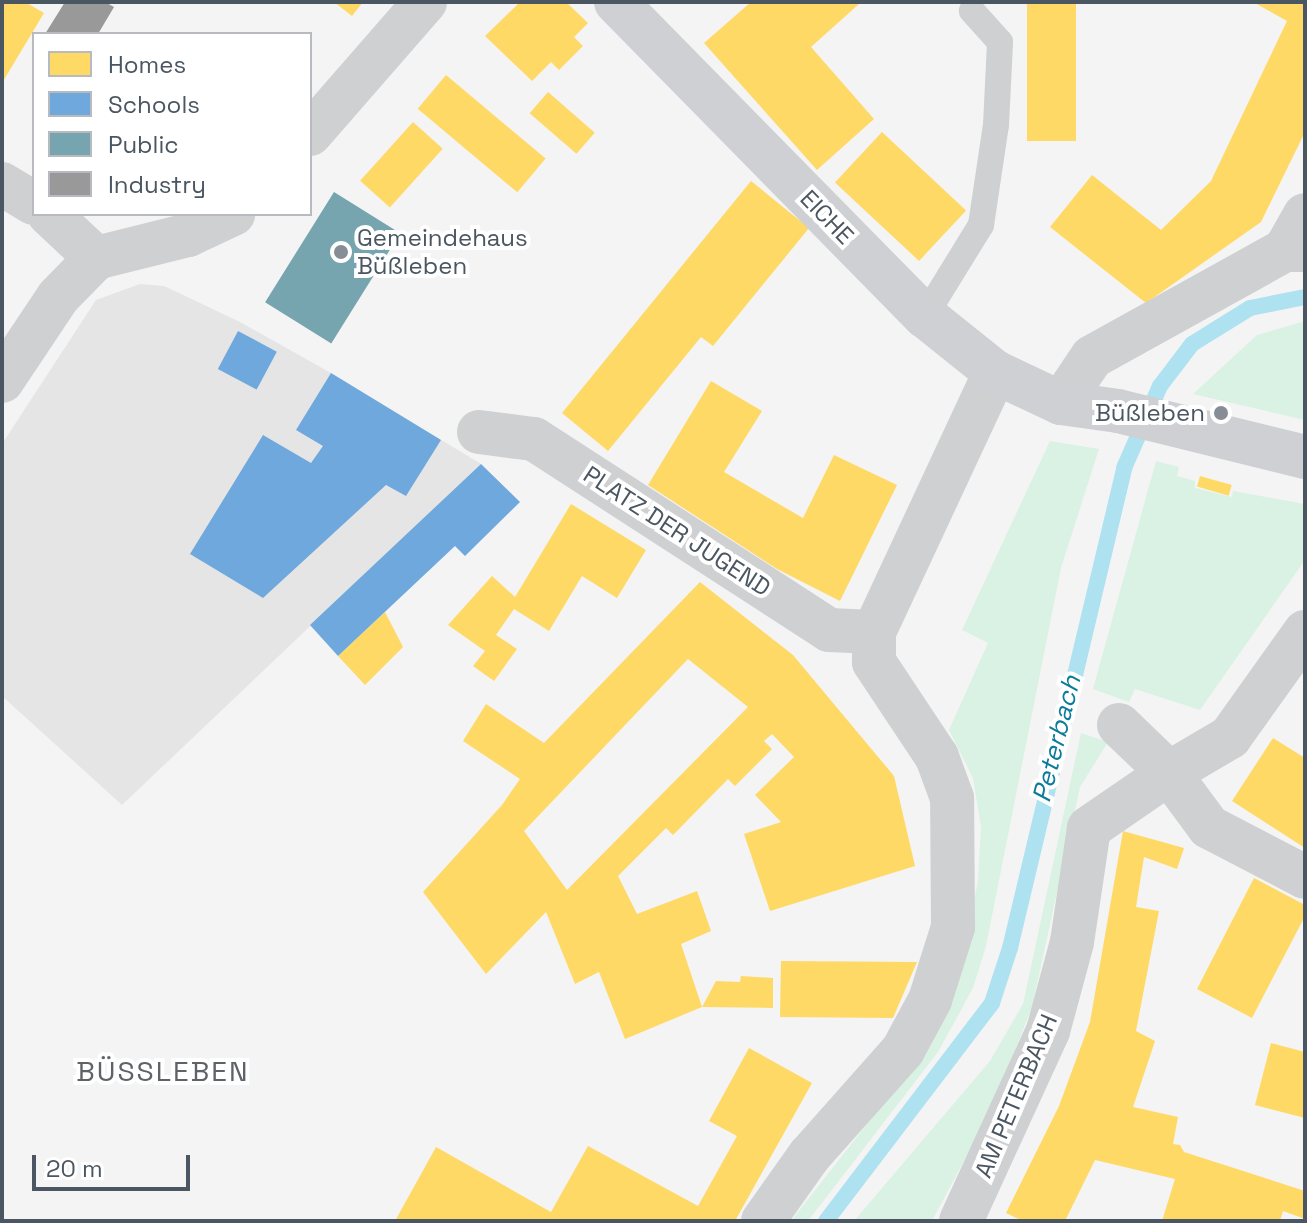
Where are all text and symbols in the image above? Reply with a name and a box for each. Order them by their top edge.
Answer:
legend [32,32,312,216]
text: Homes [108,49,186,80]
text: Schools [108,89,200,120]
text: Public [108,129,179,160]
text: Industry [108,169,206,200]
street label: EICHE [794,184,860,250]
place label: Gemeindehaus Büßleben [357,224,528,280]
marker: Gemeindehaus Büßleben [332,243,350,261]
place label: Büßleben [1095,399,1205,427]
marker: Büßleben [1212,404,1230,422]
street label: PLATZ DER JUGEND [578,460,776,602]
water label: Peterbach [1026,672,1088,806]
street label: AM PETERBACH [969,1010,1063,1182]
district label: BÜSSLEBEN [76,1054,250,1088]
scale bar [36,1139,194,1189]
text: 20 m [46,1153,103,1184]

